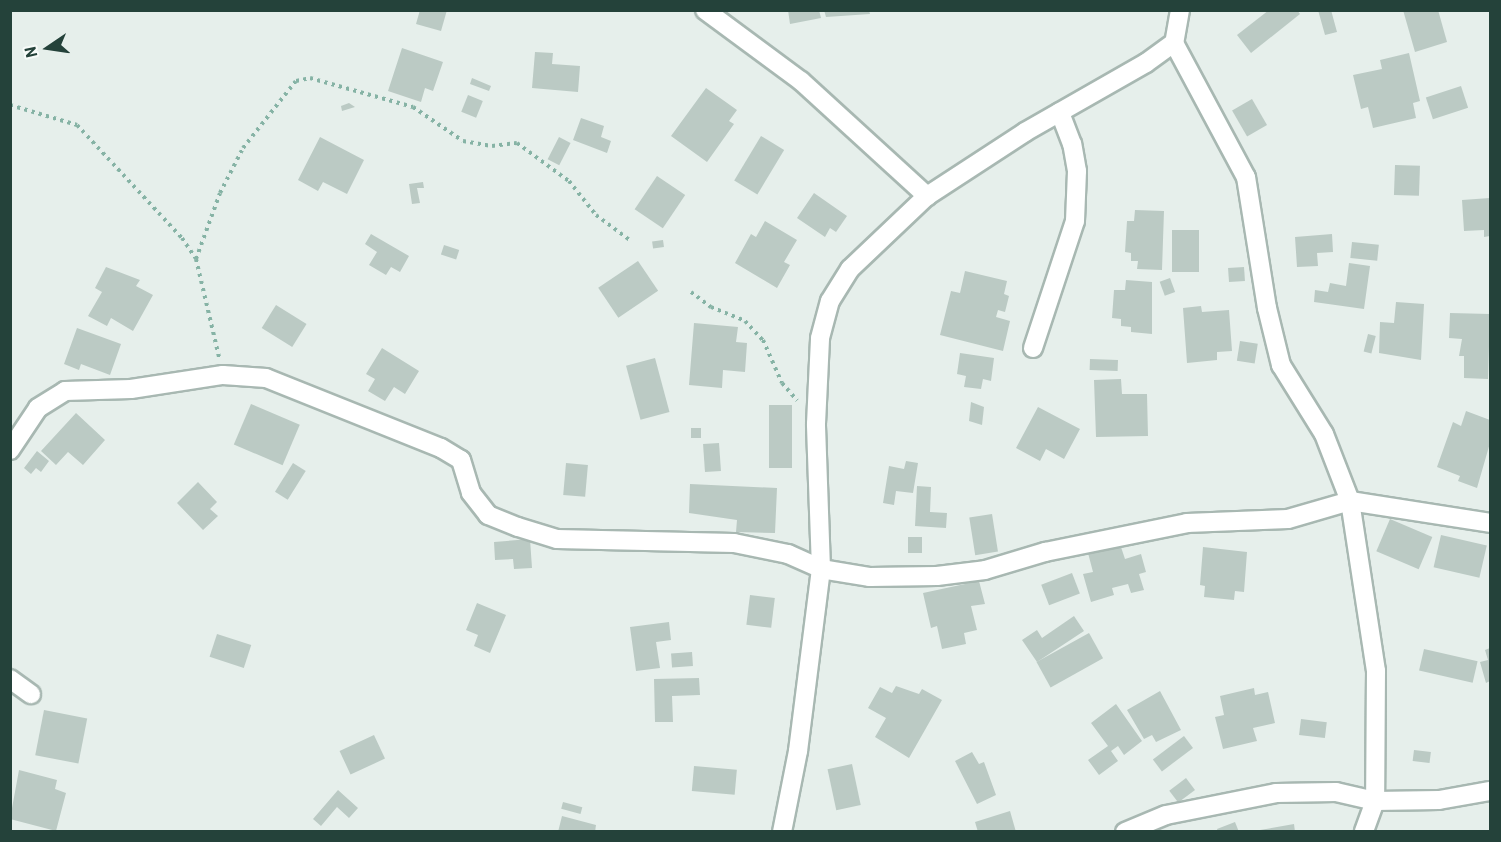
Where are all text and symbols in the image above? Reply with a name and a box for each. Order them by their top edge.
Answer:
north arrow [18,18,78,78]
text: N [20,45,40,59]

